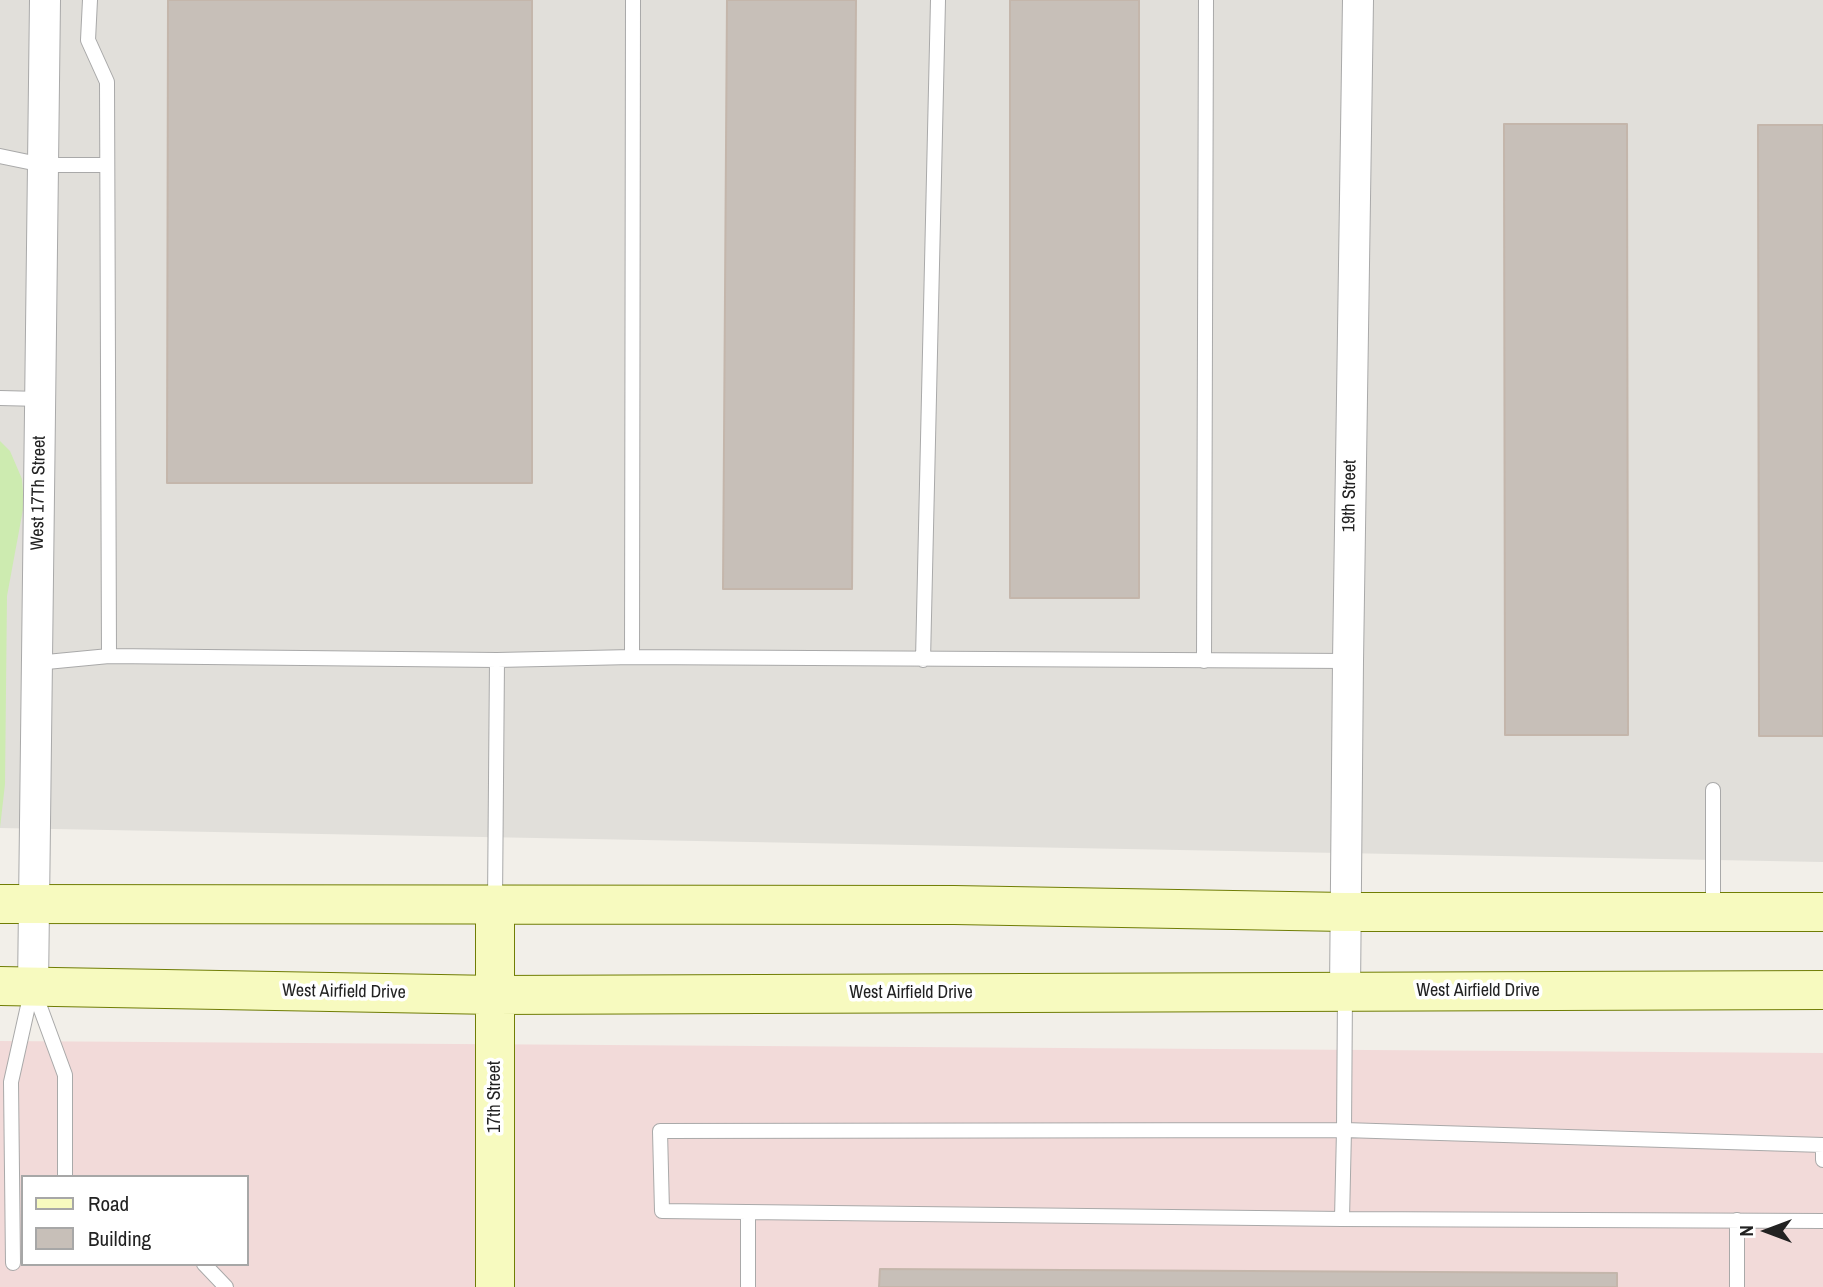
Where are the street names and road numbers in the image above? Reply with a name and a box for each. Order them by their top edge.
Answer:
street label: West 17Th Street [27,436,51,550]
street label: 19th Street [1339,460,1361,532]
street label: West Airfield Drive [282,980,406,1004]
street label: West Airfield Drive [1416,980,1540,1002]
street label: West Airfield Drive [849,982,973,1004]
street label: 17th Street [484,1061,506,1133]

